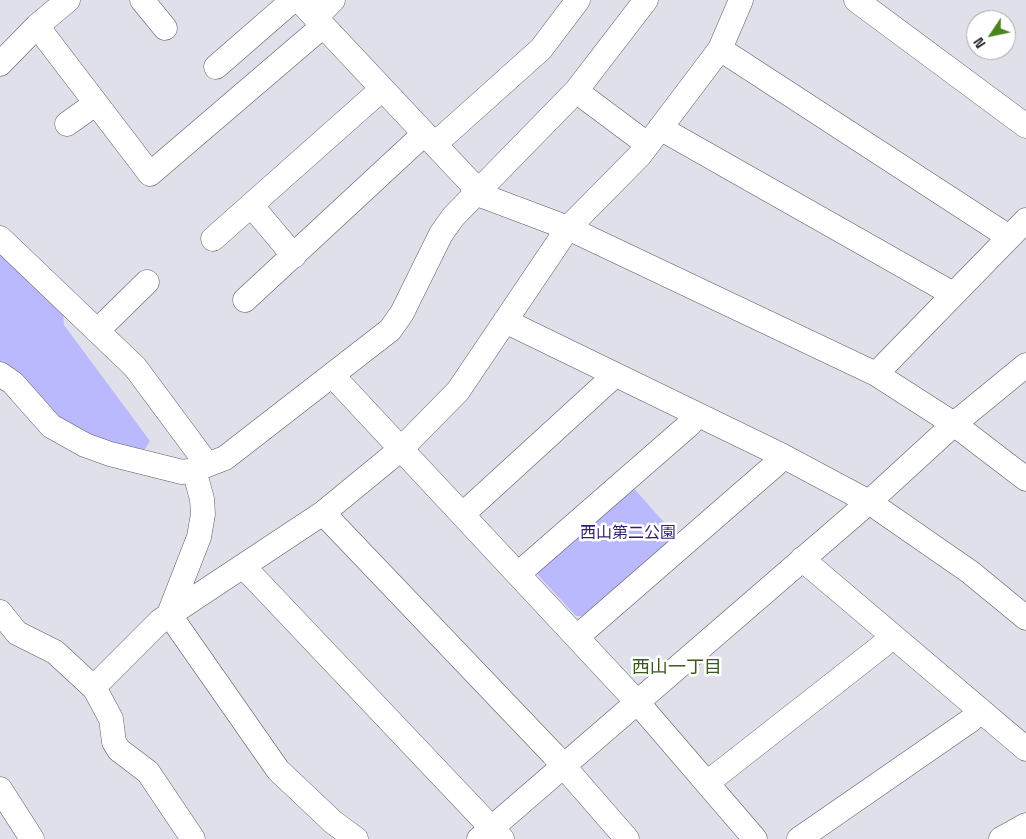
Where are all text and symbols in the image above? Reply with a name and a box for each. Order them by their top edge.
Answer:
north arrow [966,10,1016,60]
text: N [969,34,989,52]
park label: 西山第二公園 [580,524,676,544]
district label: 西山一丁目 [632,657,722,679]

